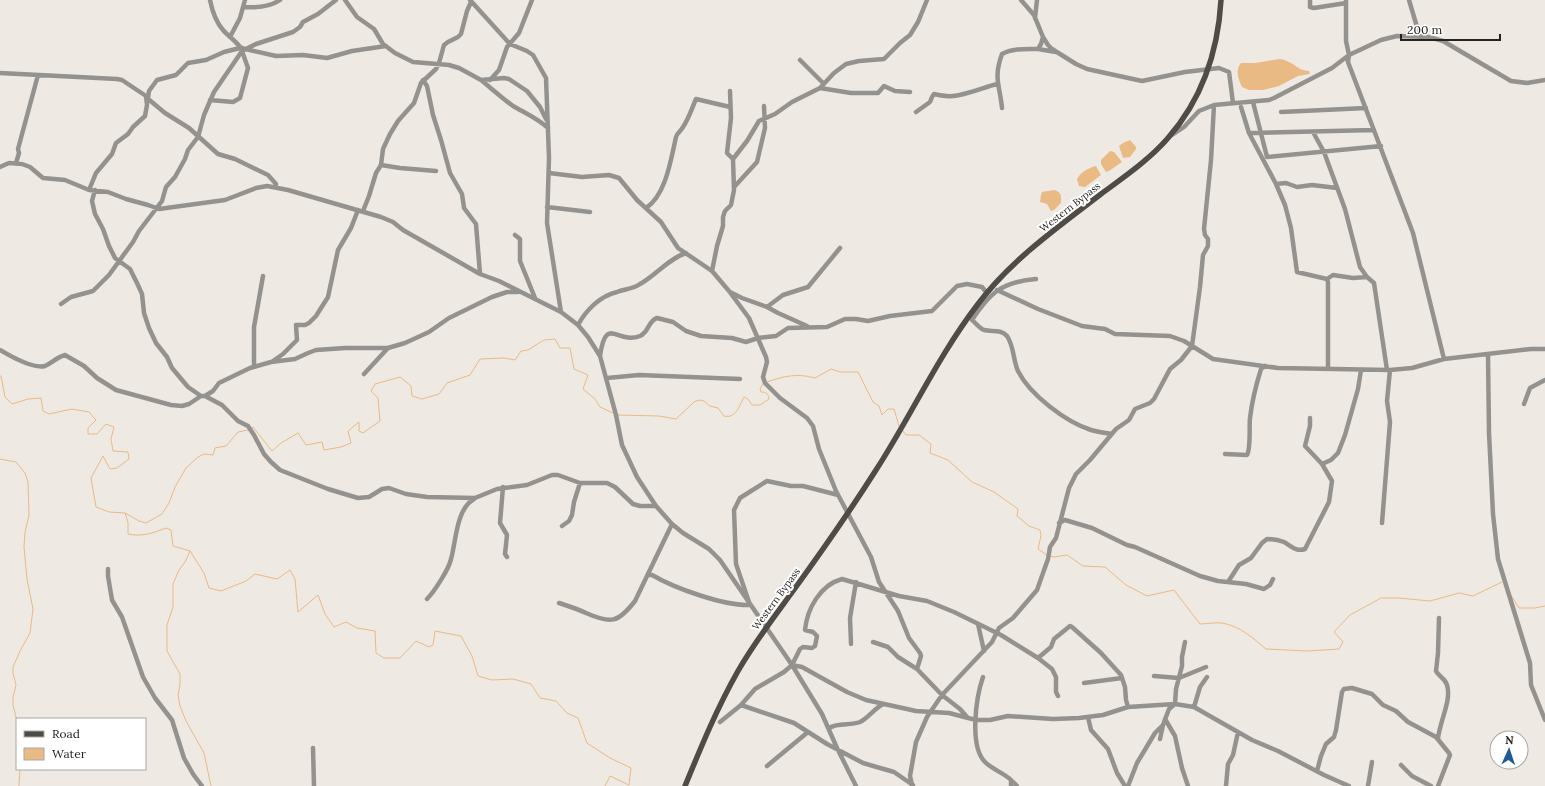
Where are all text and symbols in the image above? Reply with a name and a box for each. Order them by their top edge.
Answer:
scale bar [1401,16,1500,42]
text: 200 m [1407,22,1443,37]
street label: Western Bypass [1037,179,1103,235]
street label: Western Bypass [749,565,803,633]
legend [16,718,146,770]
text: Road [52,726,80,741]
north arrow [1489,730,1529,770]
text: N [1505,733,1515,747]
text: Water [52,746,87,761]

